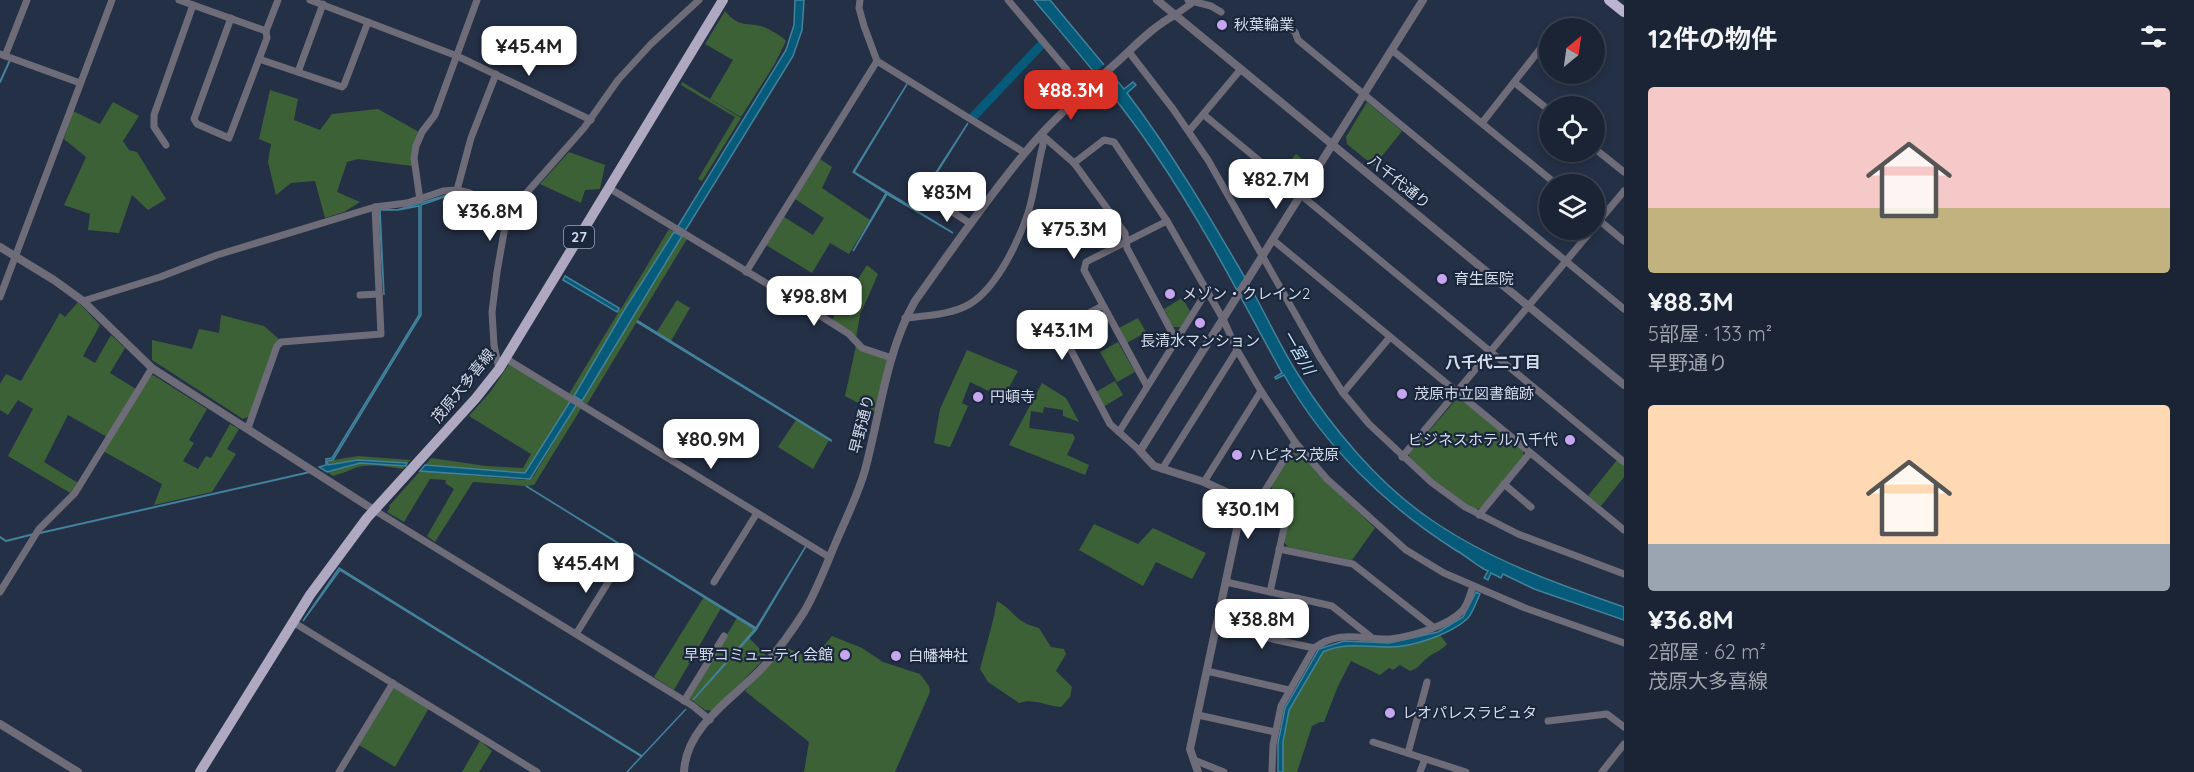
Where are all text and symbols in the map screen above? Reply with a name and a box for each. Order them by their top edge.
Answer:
place label: 秋葉輪業 [1234,15,1294,34]
marker: 秋葉輪業 [1215,18,1229,32]
north arrow [1539,18,1605,84]
map controls [1539,18,1605,240]
icon: filters [2137,20,2170,53]
text: 12件の物件 [1648,22,1777,55]
pin: ¥45.4M [480,26,578,77]
text: ¥45.4M [496,33,562,58]
pin: ¥88.3M [1022,70,1120,121]
text: ¥88.3M [1038,77,1104,102]
button: locate [1539,96,1605,162]
icon: home [1855,126,1963,234]
street label: 八千代通り [1364,151,1434,213]
pin: ¥82.7M [1227,159,1325,210]
text: ¥82.7M [1243,166,1309,191]
pin: ¥83M [911,172,983,223]
button: layers [1539,174,1605,240]
text: ¥83M [922,179,972,204]
pin: ¥36.8M [441,191,539,242]
text: ¥36.8M [457,198,523,223]
pin: ¥75.3M [1025,209,1123,260]
text: ¥75.3M [1041,216,1107,241]
road number: 27 [564,226,594,248]
place label: 育生医院 [1454,269,1514,288]
marker: 育生医院 [1435,272,1449,286]
pin: ¥98.8M [765,276,863,327]
text: ¥98.8M [781,283,847,308]
place label: メゾン・クレイン2 [1182,284,1310,303]
text: ¥88.3M [1648,285,1734,318]
marker: メゾン・クレイン2 [1163,287,1177,301]
pin: ¥43.1M [1013,310,1111,361]
marker: 長清水マンション [1193,316,1207,330]
text: ¥43.1M [1031,317,1093,342]
text: 5部屋 · 133 m² [1648,321,1772,346]
water label: 一宮川 [1278,326,1321,380]
place label: 長清水マンション [1140,331,1260,350]
street label: 茂原大多喜線 [427,345,498,427]
text: 早野通り [1648,350,1728,375]
district label: 八千代二丁目 [1445,352,1541,372]
place label: 茂原市立図書館跡 [1414,384,1534,403]
place label: 円頓寺 [990,387,1035,406]
marker: 茂原市立図書館跡 [1395,387,1409,401]
marker: 円頓寺 [971,390,985,404]
street label: 早野通り [845,392,878,455]
pin: ¥80.9M [662,419,760,470]
text: ¥80.9M [677,426,745,451]
place label: ビジネスホテル八千代 [1408,430,1558,449]
marker: ビジネスホテル八千代 [1563,433,1577,447]
icon: home [1855,444,1963,552]
place label: ハピネス茂原 [1249,445,1339,464]
marker: ハピネス茂原 [1230,448,1244,462]
pin: ¥30.1M [1199,489,1297,540]
text: ¥30.1M [1216,496,1280,521]
pin: ¥45.4M [537,543,635,594]
text: ¥45.4M [553,550,619,575]
pin: ¥38.8M [1213,599,1311,650]
text: ¥36.8M [1648,603,1734,636]
text: ¥38.8M [1229,606,1295,631]
text: 2部屋 · 62 m² [1648,639,1766,664]
place label: 早野コミュニティ会館 [684,645,833,664]
place label: 白幡神社 [908,646,968,665]
marker: 早野コミュニティ会館 [838,648,852,662]
marker: 白幡神社 [889,649,903,663]
text: 茂原大多喜線 [1648,668,1768,693]
place label: レオパレスラピュタ [1402,703,1537,722]
marker: レオパレスラピュタ [1383,706,1397,720]

